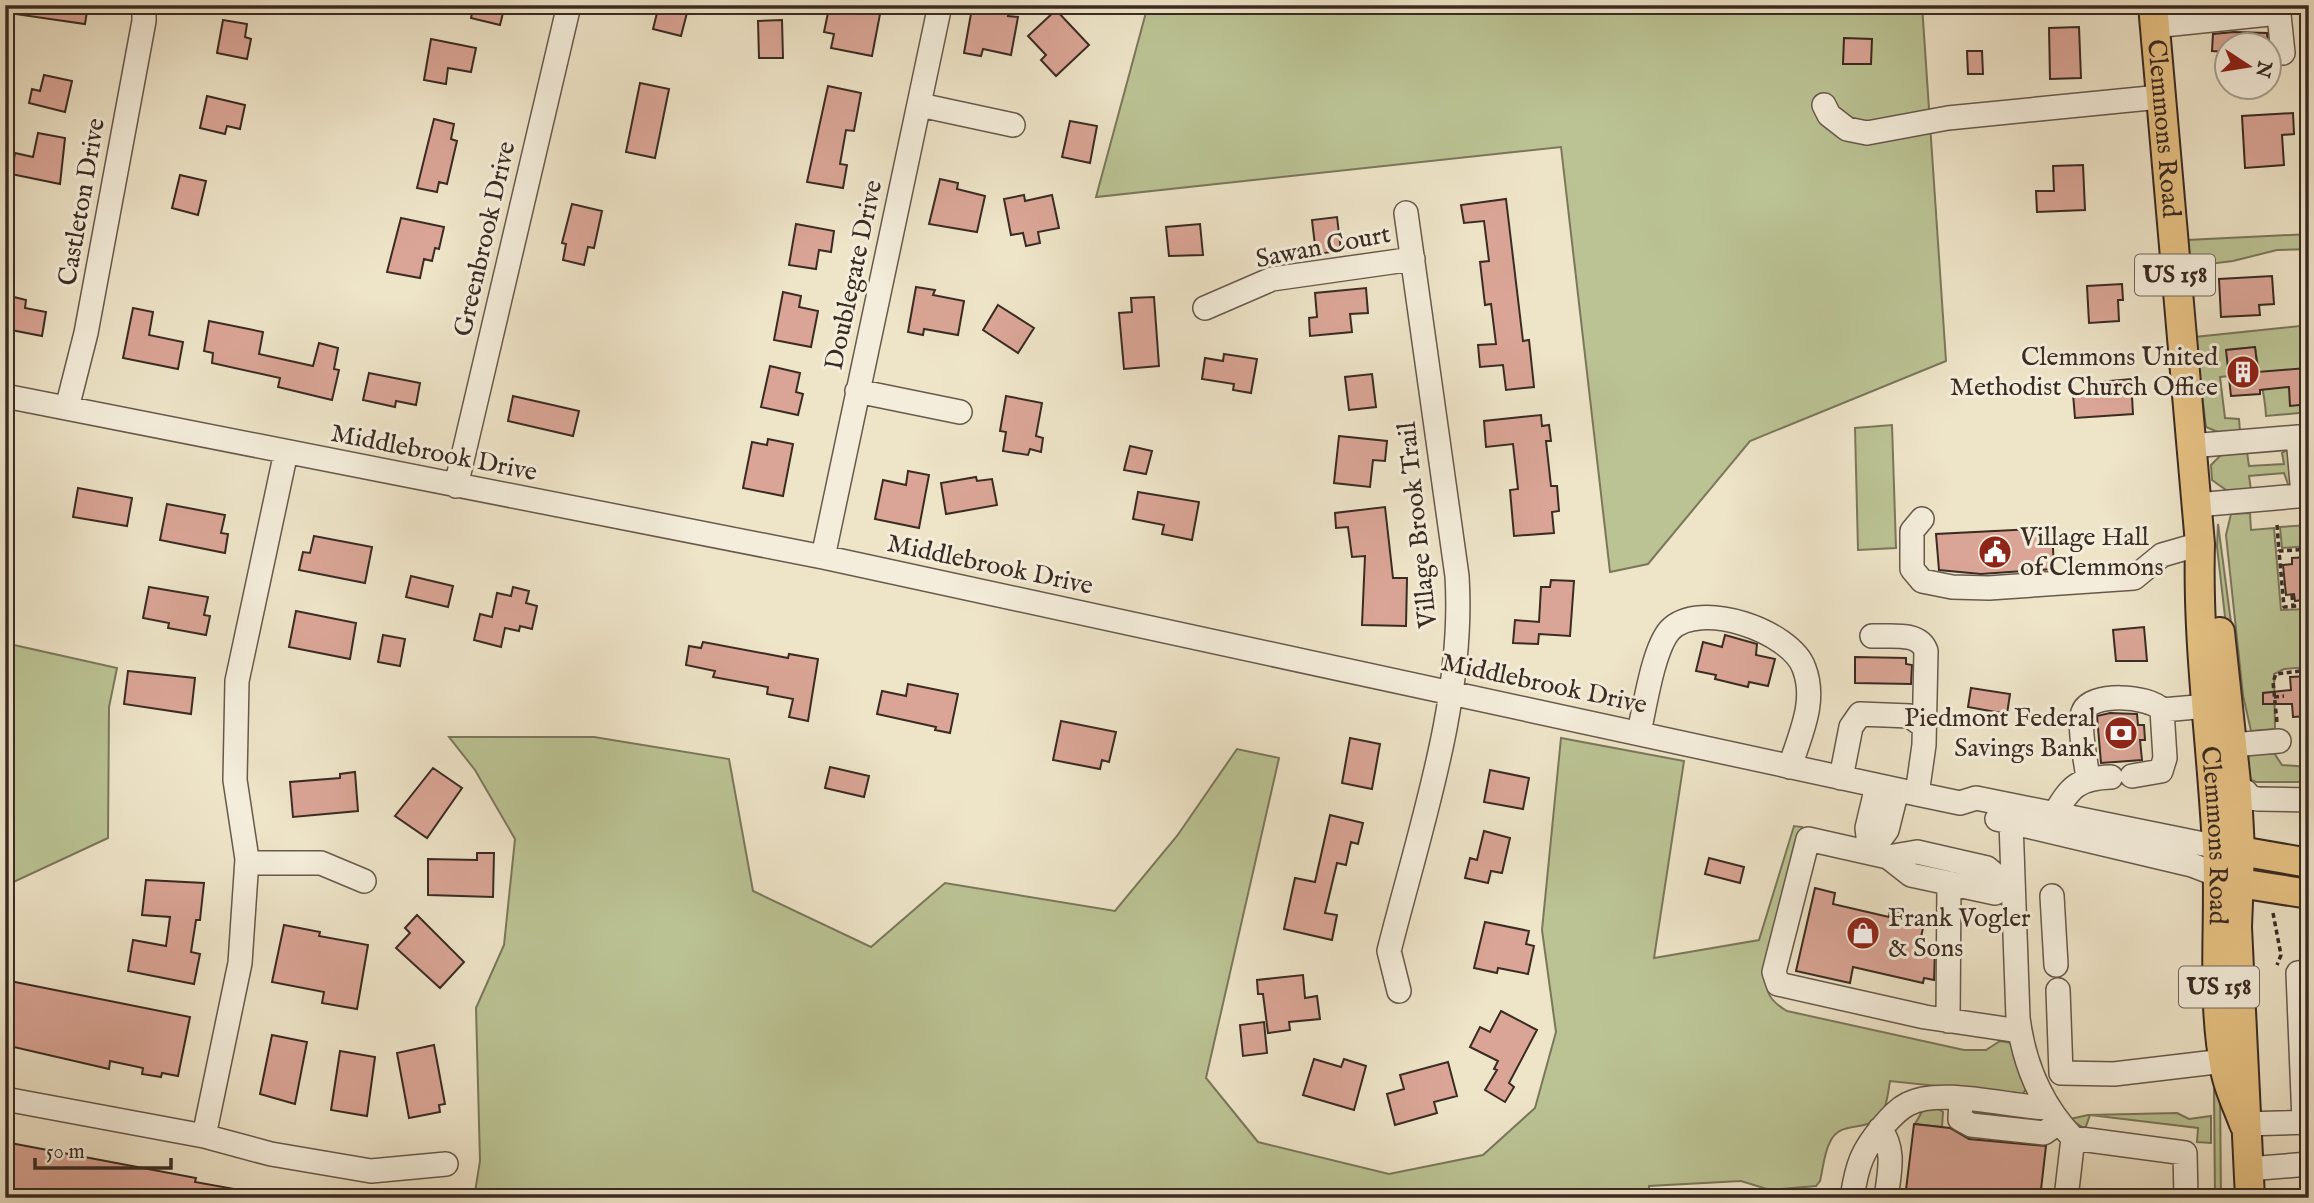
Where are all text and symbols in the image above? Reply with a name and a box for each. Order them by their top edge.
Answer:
north arrow [2212,32,2282,102]
street label: Clemmons Road [2140,38,2188,219]
text: N [2249,58,2276,80]
street label: Castleton Drive [51,116,113,288]
street label: Greenbrook Drive [447,138,524,340]
street label: Doublegate Drive [818,177,890,373]
street label: Sawan Court [1253,218,1393,276]
road number: US 158 [2135,254,2215,296]
place label: Clemmons United Methodist Church Office [1950,341,2218,404]
building icon: Clemmons United Methodist Church Office [2224,353,2262,391]
street label: Middlebrook Drive [328,417,540,489]
street label: Village Brook Trail [1391,419,1445,631]
place label: Village Hall of Clemmons [2019,521,2164,584]
street label: Middlebrook Drive [884,527,1096,603]
public building icon: Village Hall of Clemmons [1976,533,2014,571]
street label: Middlebrook Drive [1438,646,1650,722]
place label: Piedmont Federal Savings Bank [1904,702,2097,765]
bank icon: Piedmont Federal Savings Bank [2102,714,2140,752]
street label: Clemmons Road [2193,745,2235,925]
place label: Frank Vogler & Sons [1888,902,2031,965]
shop icon: Frank Vogler & Sons [1844,914,1882,952]
road number: US 158 [2179,967,2259,1007]
scale bar [35,1126,172,1170]
text: 50 m [46,1139,85,1166]

